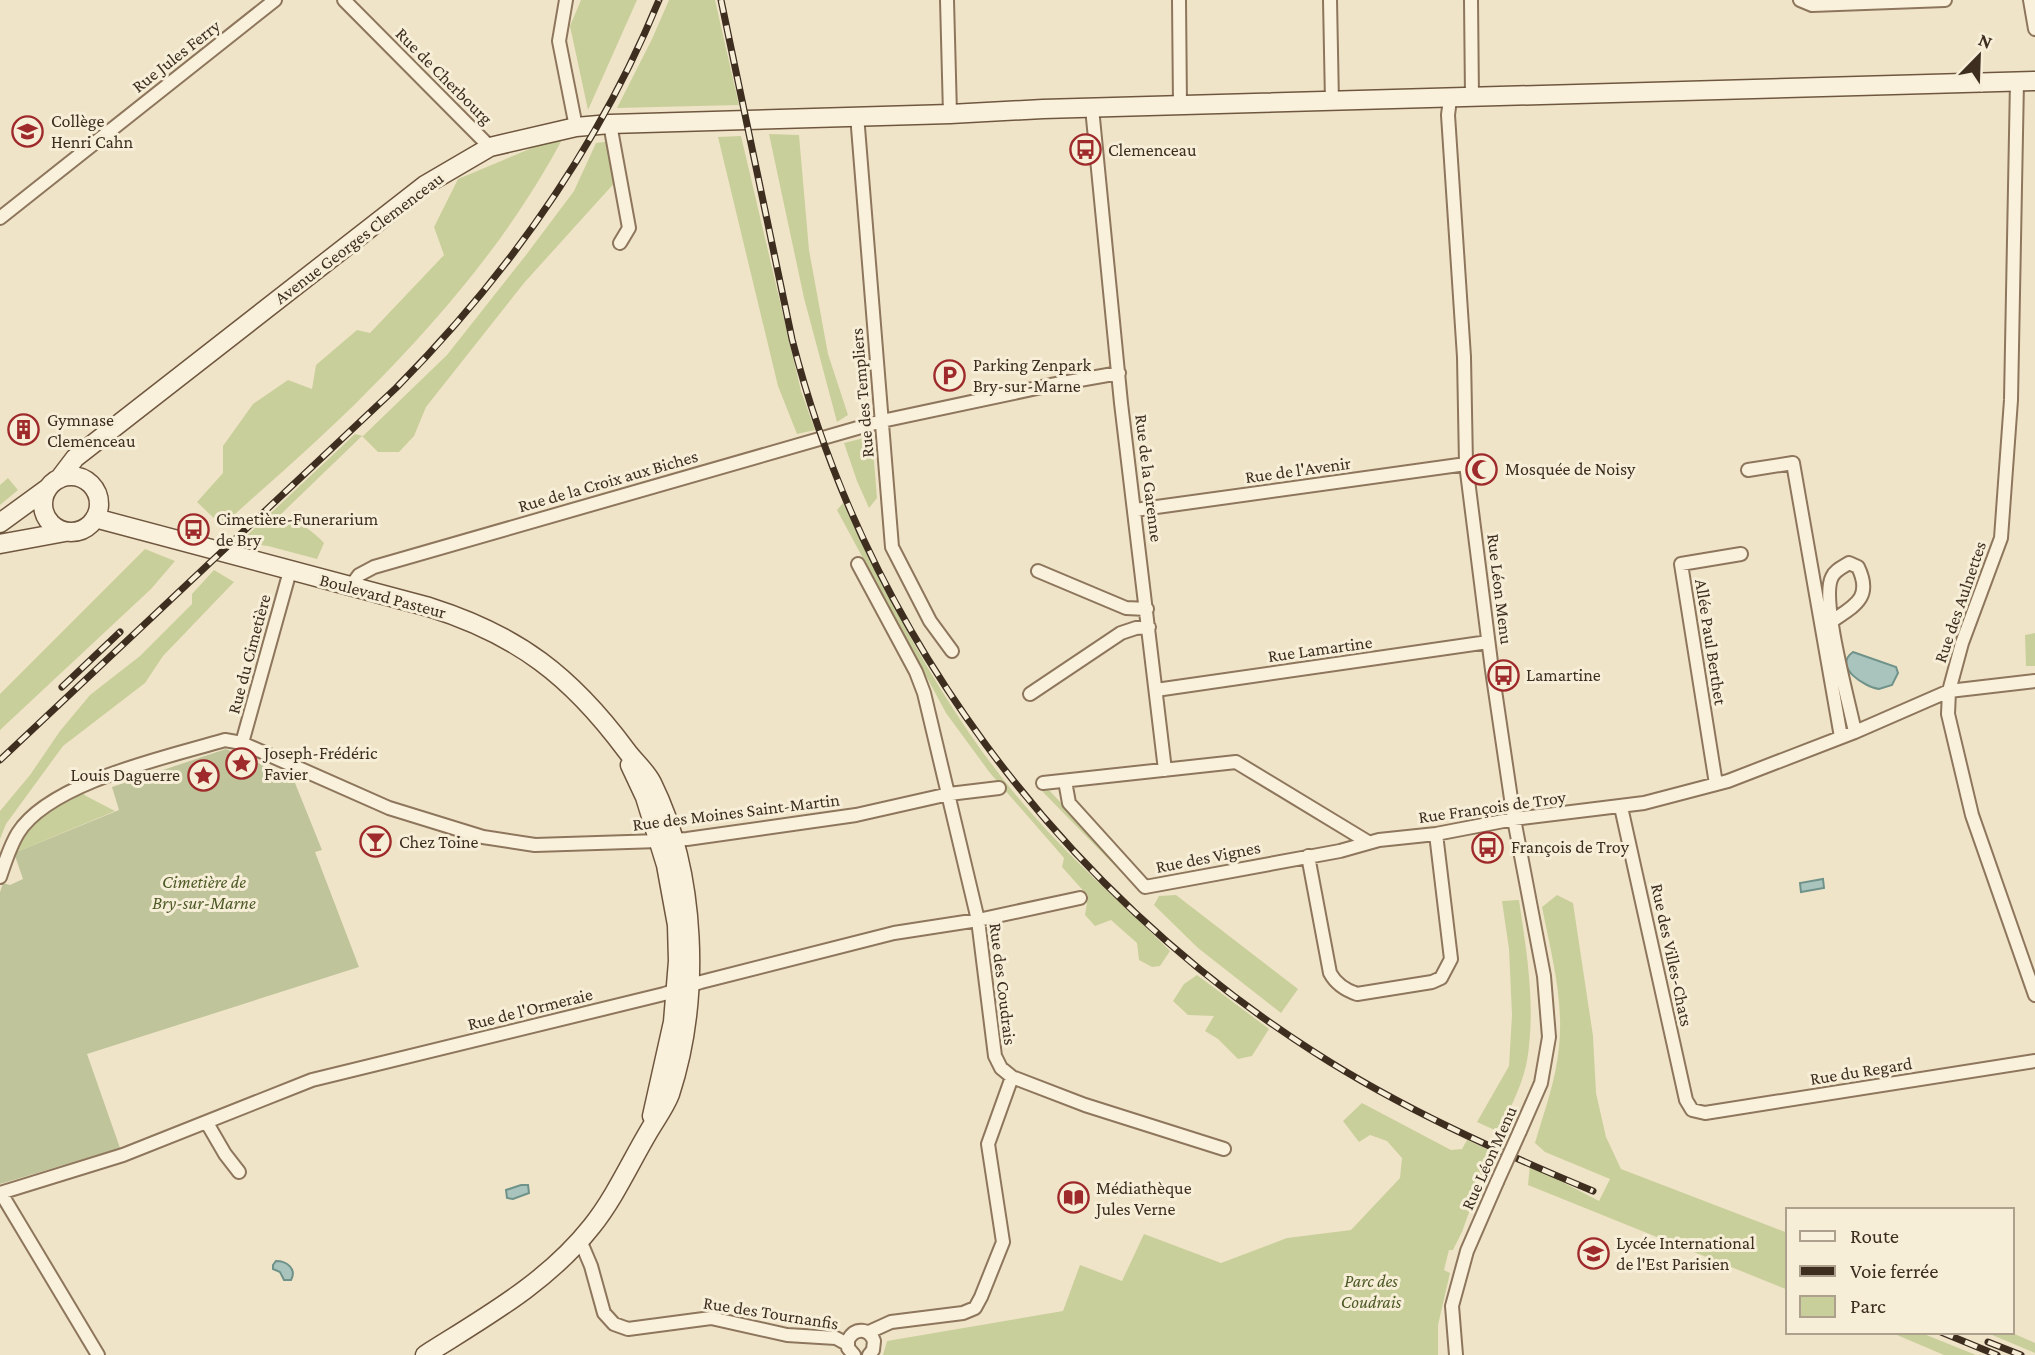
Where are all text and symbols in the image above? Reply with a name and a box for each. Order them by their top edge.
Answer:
street label: Rue Jules Ferry [128,15,225,97]
north arrow [1944,21,2014,91]
street label: Rue de Cherbourg [392,24,497,129]
text: N [1975,29,1996,53]
place label: Collège Henri Cahn [51,111,133,152]
school or university icon: Collège Henri Cahn [11,114,45,148]
bus stop icon: Clemenceau [1068,133,1102,167]
place label: Clemenceau [1108,140,1197,160]
street label: Avenue Georges Clemenceau [271,168,448,308]
street label: Rue des Templiers [846,327,878,459]
place label: Parking Zenpark Bry-sur-Marne [973,355,1091,396]
parking icon: Parking Zenpark Bry-sur-Marne [933,358,967,392]
place label: Gymnase Clemenceau [47,410,136,451]
building icon: Gymnase Clemenceau [7,413,41,447]
street label: Rue de la Garenne [1131,413,1167,543]
street label: Rue de la Croix aux Biches [516,446,700,516]
mosque icon: Mosquée de Noisy [1465,452,1499,486]
street label: Rue de l'Avenir [1244,453,1353,487]
place label: Mosquée de Noisy [1505,459,1636,479]
place label: Cimetière-Funerarium de Bry [216,509,379,550]
bus stop icon: Cimetière-Funerarium de Bry [176,512,210,546]
street label: Rue Léon Menu [1483,532,1517,646]
street label: Rue des Aulnettes [1930,539,1990,665]
street label: Boulevard Pasteur [318,569,449,623]
street label: Allée Paul Berthet [1691,578,1731,707]
street label: Rue du Cimetière [223,592,275,716]
street label: Rue Lamartine [1266,632,1374,666]
bus stop icon: Lamartine [1486,658,1520,692]
place label: Lamartine [1526,665,1601,685]
place label: Joseph-Frédéric Favier [262,743,378,784]
place icon: Joseph-Frédéric Favier [224,746,258,780]
place icon: Louis Daguerre [186,758,220,792]
place label: Louis Daguerre [71,765,180,785]
street label: Rue François de Troy [1417,787,1568,827]
street label: Rue des Moines Saint-Martin [631,789,841,835]
bar icon: Chez Toine [359,825,393,859]
bus stop icon: François de Troy [1471,830,1505,864]
place label: Chez Toine [399,832,479,852]
street label: Rue des Vignes [1154,837,1262,877]
place label: François de Troy [1511,837,1630,857]
park label: Cimetière de Bry-sur-Marne [152,872,256,913]
street label: Rue des Villes-Chats [1647,882,1697,1028]
street label: Rue des Coudrais [986,922,1020,1046]
street label: Rue de l'Ormeraie [465,984,595,1034]
street label: Rue du Regard [1809,1053,1914,1089]
street label: Rue Léon Menu [1457,1103,1521,1213]
place label: Médiathèque Jules Verne [1094,1178,1192,1219]
library icon: Médiathèque Jules Verne [1056,1181,1090,1215]
legend [1786,1208,2014,1334]
text: Route [1850,1224,1899,1248]
place label: Lycée International de l'Est Parisien [1616,1233,1755,1274]
school or university icon: Lycée International de l'Est Parisien [1576,1236,1610,1270]
text: Voie ferrée [1850,1259,1938,1283]
park label: Parc des Coudrais [1341,1271,1402,1312]
street label: Rue des Tournanfis [702,1292,840,1334]
text: Parc [1850,1294,1886,1318]

